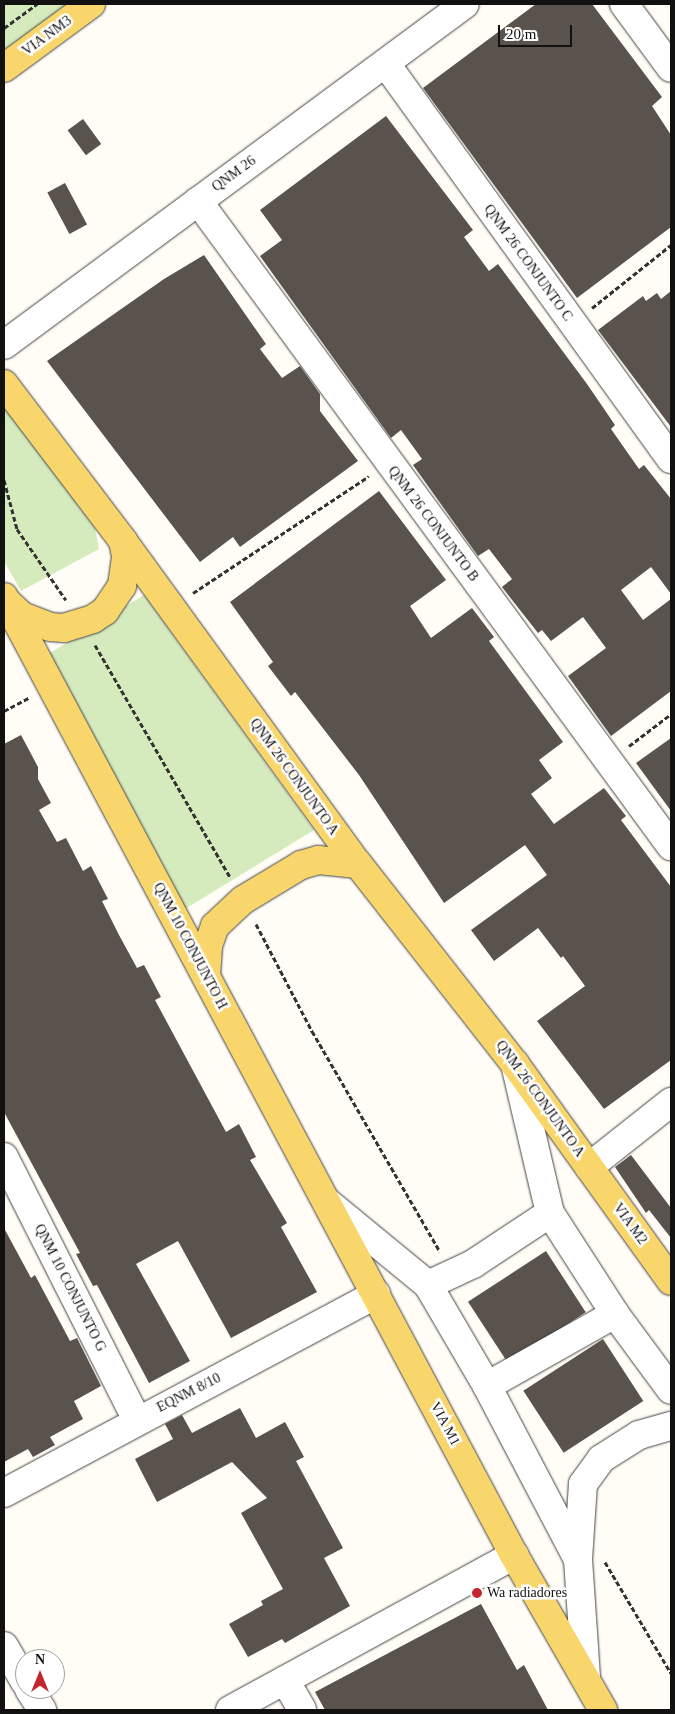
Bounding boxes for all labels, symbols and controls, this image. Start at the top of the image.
street label: VIA NM3 [19,12,75,60]
scale bar [500,15,574,47]
text: 20 m [506,26,536,42]
street label: QNM 26 [209,152,259,196]
street label: QNM 26 CONJUNTO C [480,201,576,325]
street label: QNM 26 CONJUNTO B [384,463,482,585]
street label: QNM 26 CONJUNTO A [246,715,342,839]
street label: QNM 10 CONJUNTO H [150,880,230,1012]
street label: QNM 26 CONJUNTO A [492,1037,588,1161]
street label: VIA M2 [609,1200,651,1248]
street label: QNM 10 CONJUNTO G [31,1221,109,1355]
street label: EQNM 8/10 [154,1370,224,1416]
street label: VIA M1 [426,1399,464,1449]
place label: Wa radiadores [487,1585,567,1601]
marker: Wa radiadores [471,1587,483,1599]
north arrow [15,1649,65,1699]
text: N [35,1652,45,1667]

